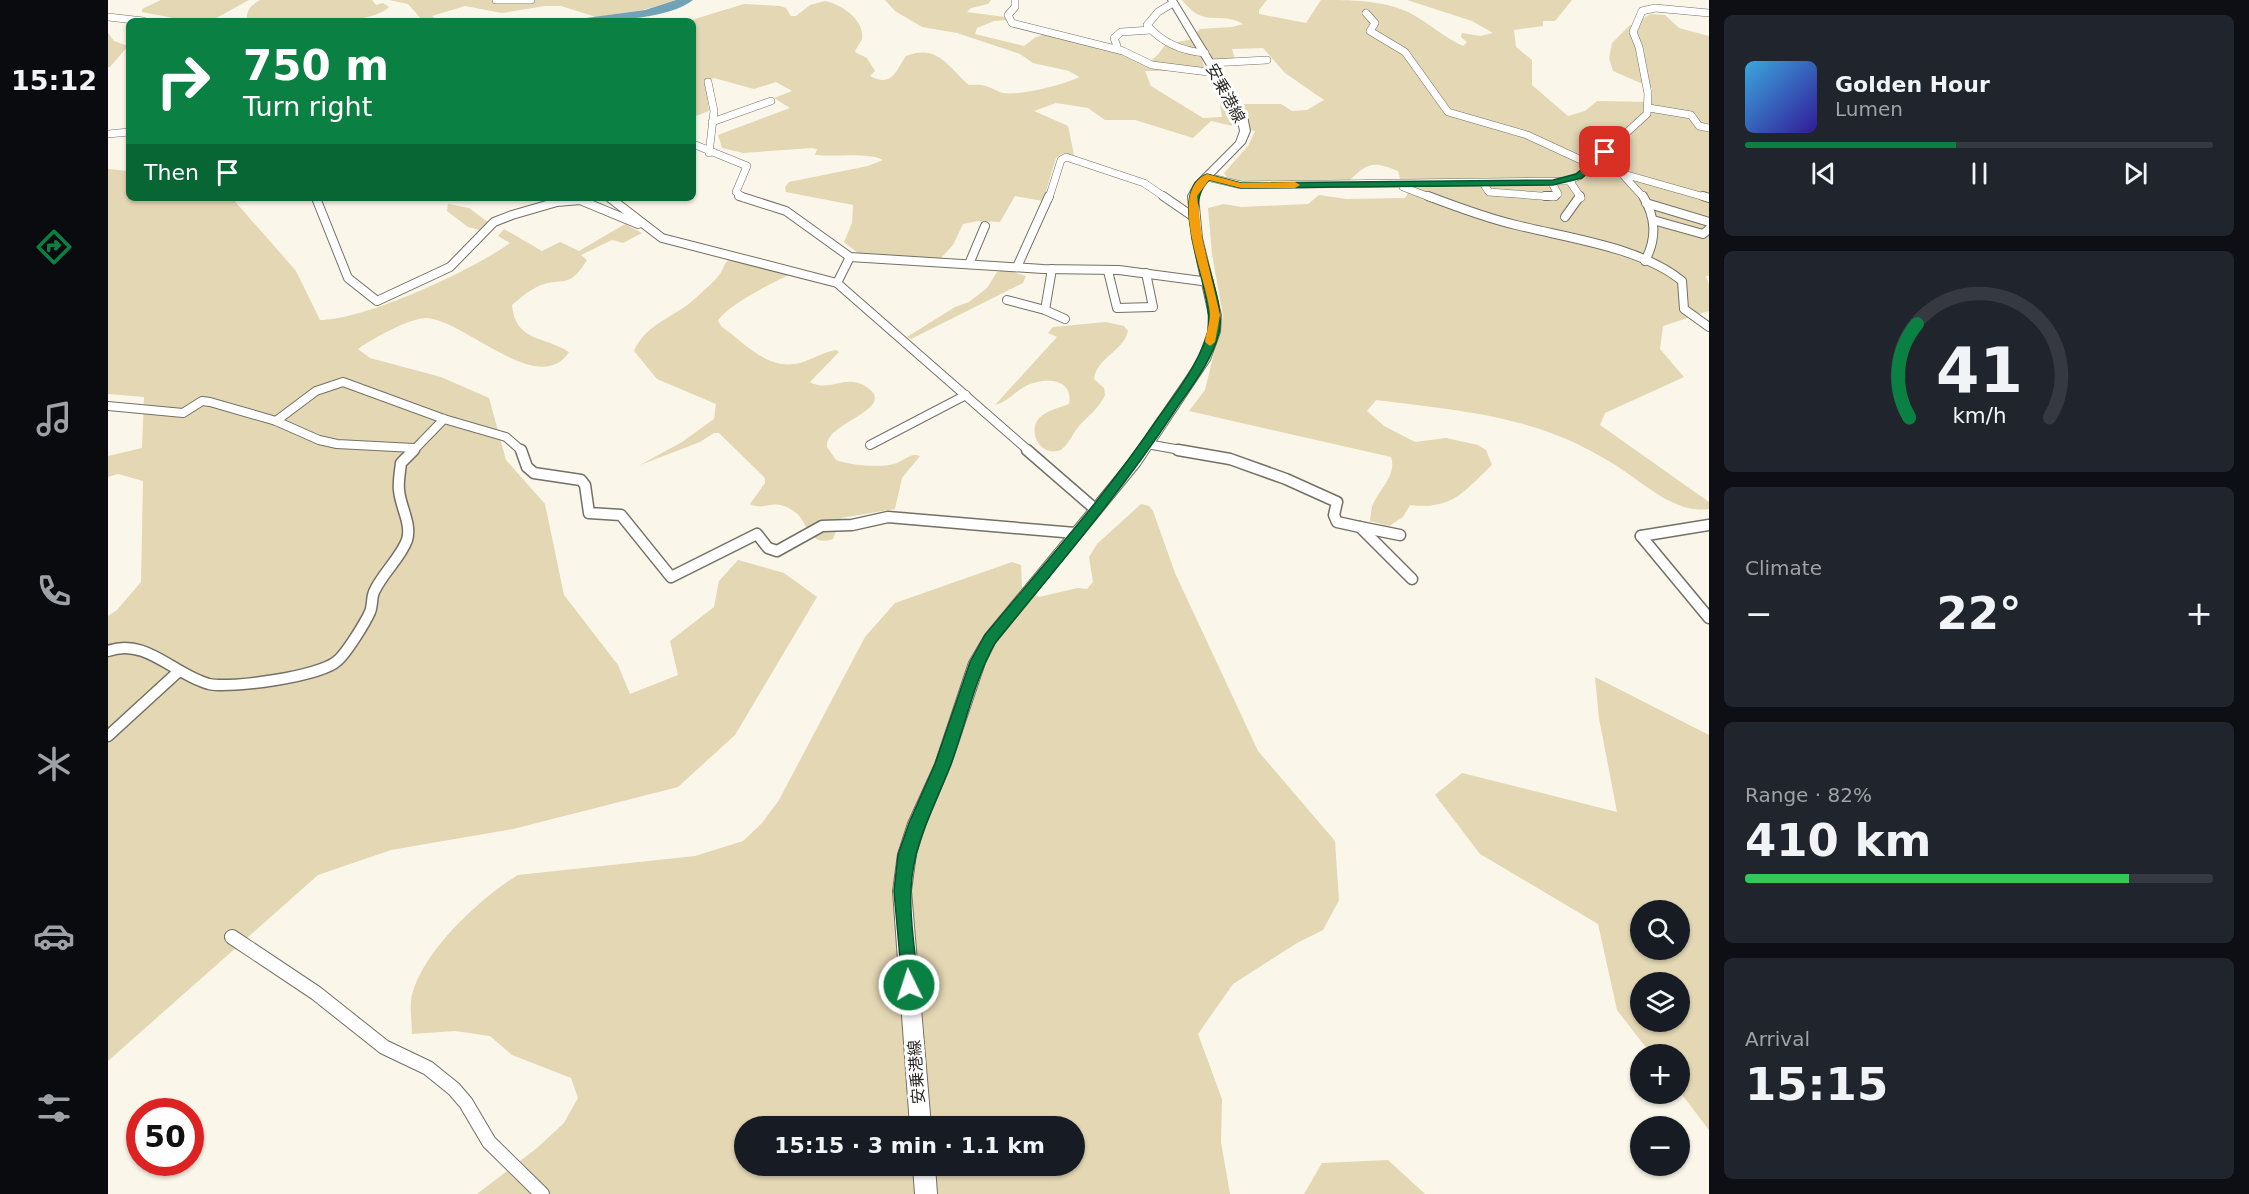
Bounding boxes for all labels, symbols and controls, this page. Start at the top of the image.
text: 750 m [243,41,389,90]
icon: right [144,42,222,120]
street label: 安乗港線 [1202,61,1249,126]
text: 15:12 [11,65,97,96]
text: Golden Hour [1835,72,1990,97]
text: Turn right [243,91,372,122]
text: Lumen [1835,97,1903,121]
pin [1579,126,1630,177]
icon: arrive [1588,135,1621,168]
icon: arrive [211,156,244,189]
icon: previous [1807,157,1840,190]
icon: pause [1963,157,1996,190]
icon: next [2119,157,2152,190]
text: Then [144,160,199,185]
icon: directions [33,226,75,268]
text: 41 [1936,334,2022,407]
icon: music [33,398,75,440]
text: km/h [1952,404,2006,429]
text: Climate [1745,556,1822,580]
icon: phone [33,570,75,612]
text: 22° [1936,587,2022,640]
text: − [1745,594,1773,633]
text: + [2185,594,2213,633]
icon: climate [33,743,75,785]
text: Range · 82% [1745,783,1872,807]
text: 410 km [1745,814,1931,867]
map controls [1630,900,1690,1176]
button: search [1630,900,1690,960]
icon: car [33,915,75,957]
position arrow [877,953,941,1017]
button: layers [1630,972,1690,1032]
text: Arrival [1745,1027,1810,1051]
street label: 安乗港線 [905,1039,928,1105]
button: + [1630,1044,1690,1104]
text: 15:15 [1745,1058,1888,1111]
icon: filters [33,1087,75,1129]
speed limit sign: 50 [126,1098,204,1176]
button: − [1630,1116,1690,1176]
text: 15:15 · 3 min · 1.1 km [774,1133,1045,1158]

